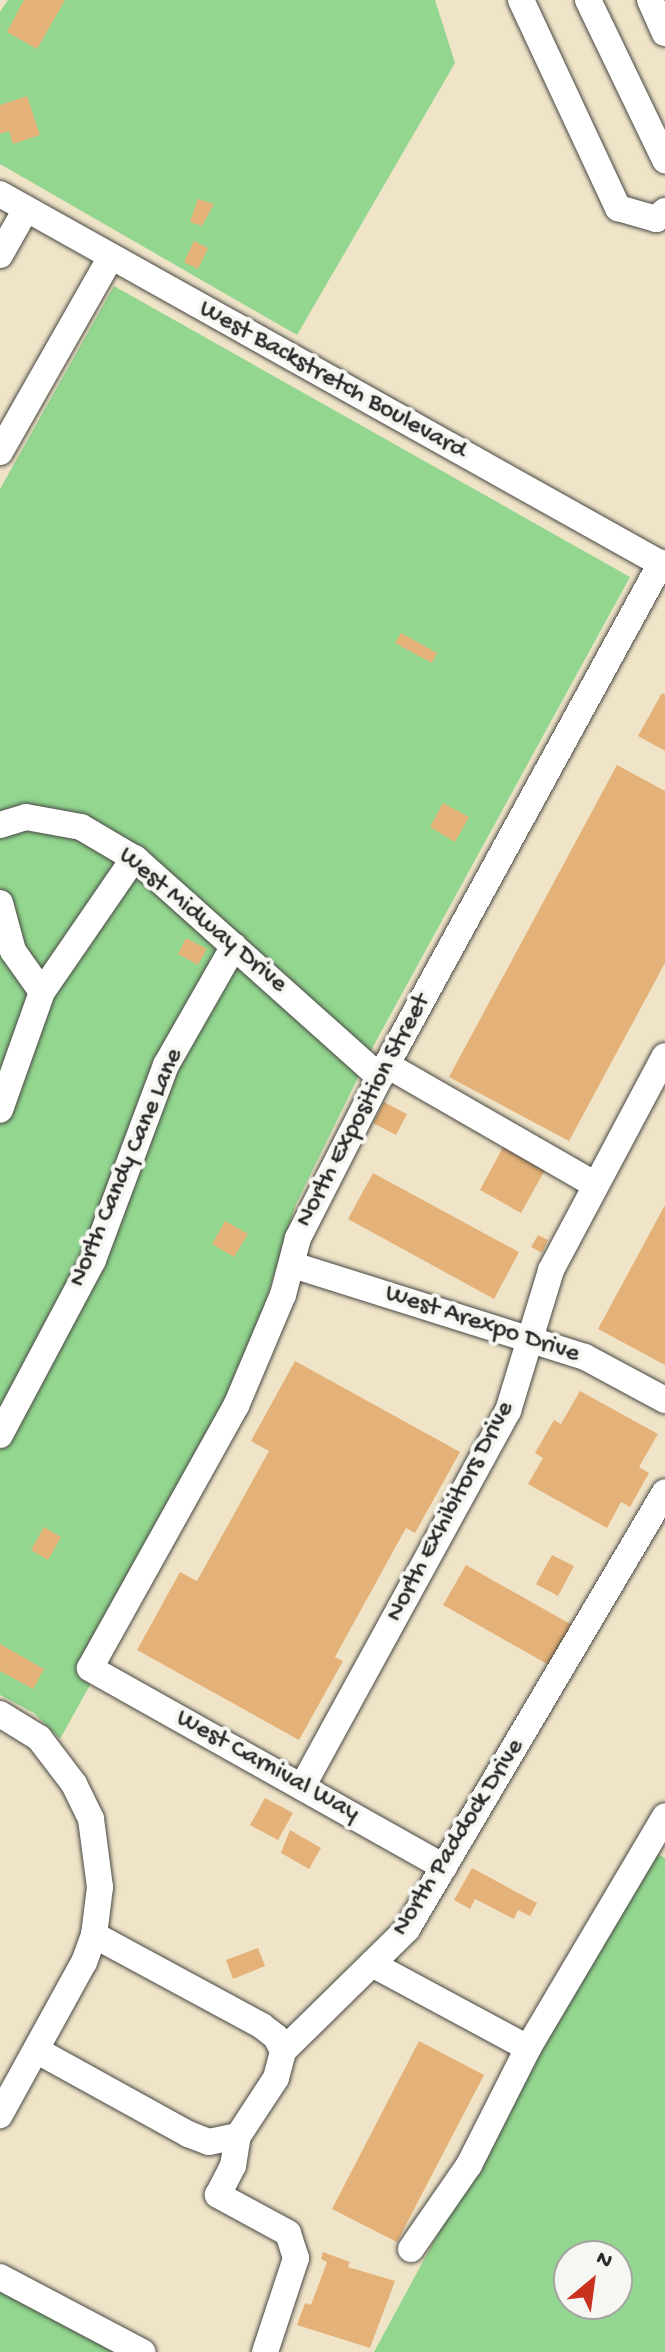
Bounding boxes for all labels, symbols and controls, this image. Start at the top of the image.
street label: West Backstretch Boulevard [193,294,471,468]
street label: West Midway Drive [111,841,293,1001]
street label: North Exposition Street [289,989,439,1233]
street label: North Candy Cane Lane [63,1044,191,1292]
street label: West Arexpo Drive [381,1279,583,1371]
street label: North Exhibitors Drive [380,1397,522,1627]
street label: West Carnival Way [170,1704,364,1830]
street label: North Paddock Drive [386,1734,532,1942]
north arrow [553,2240,633,2320]
text: N [591,2246,616,2276]

